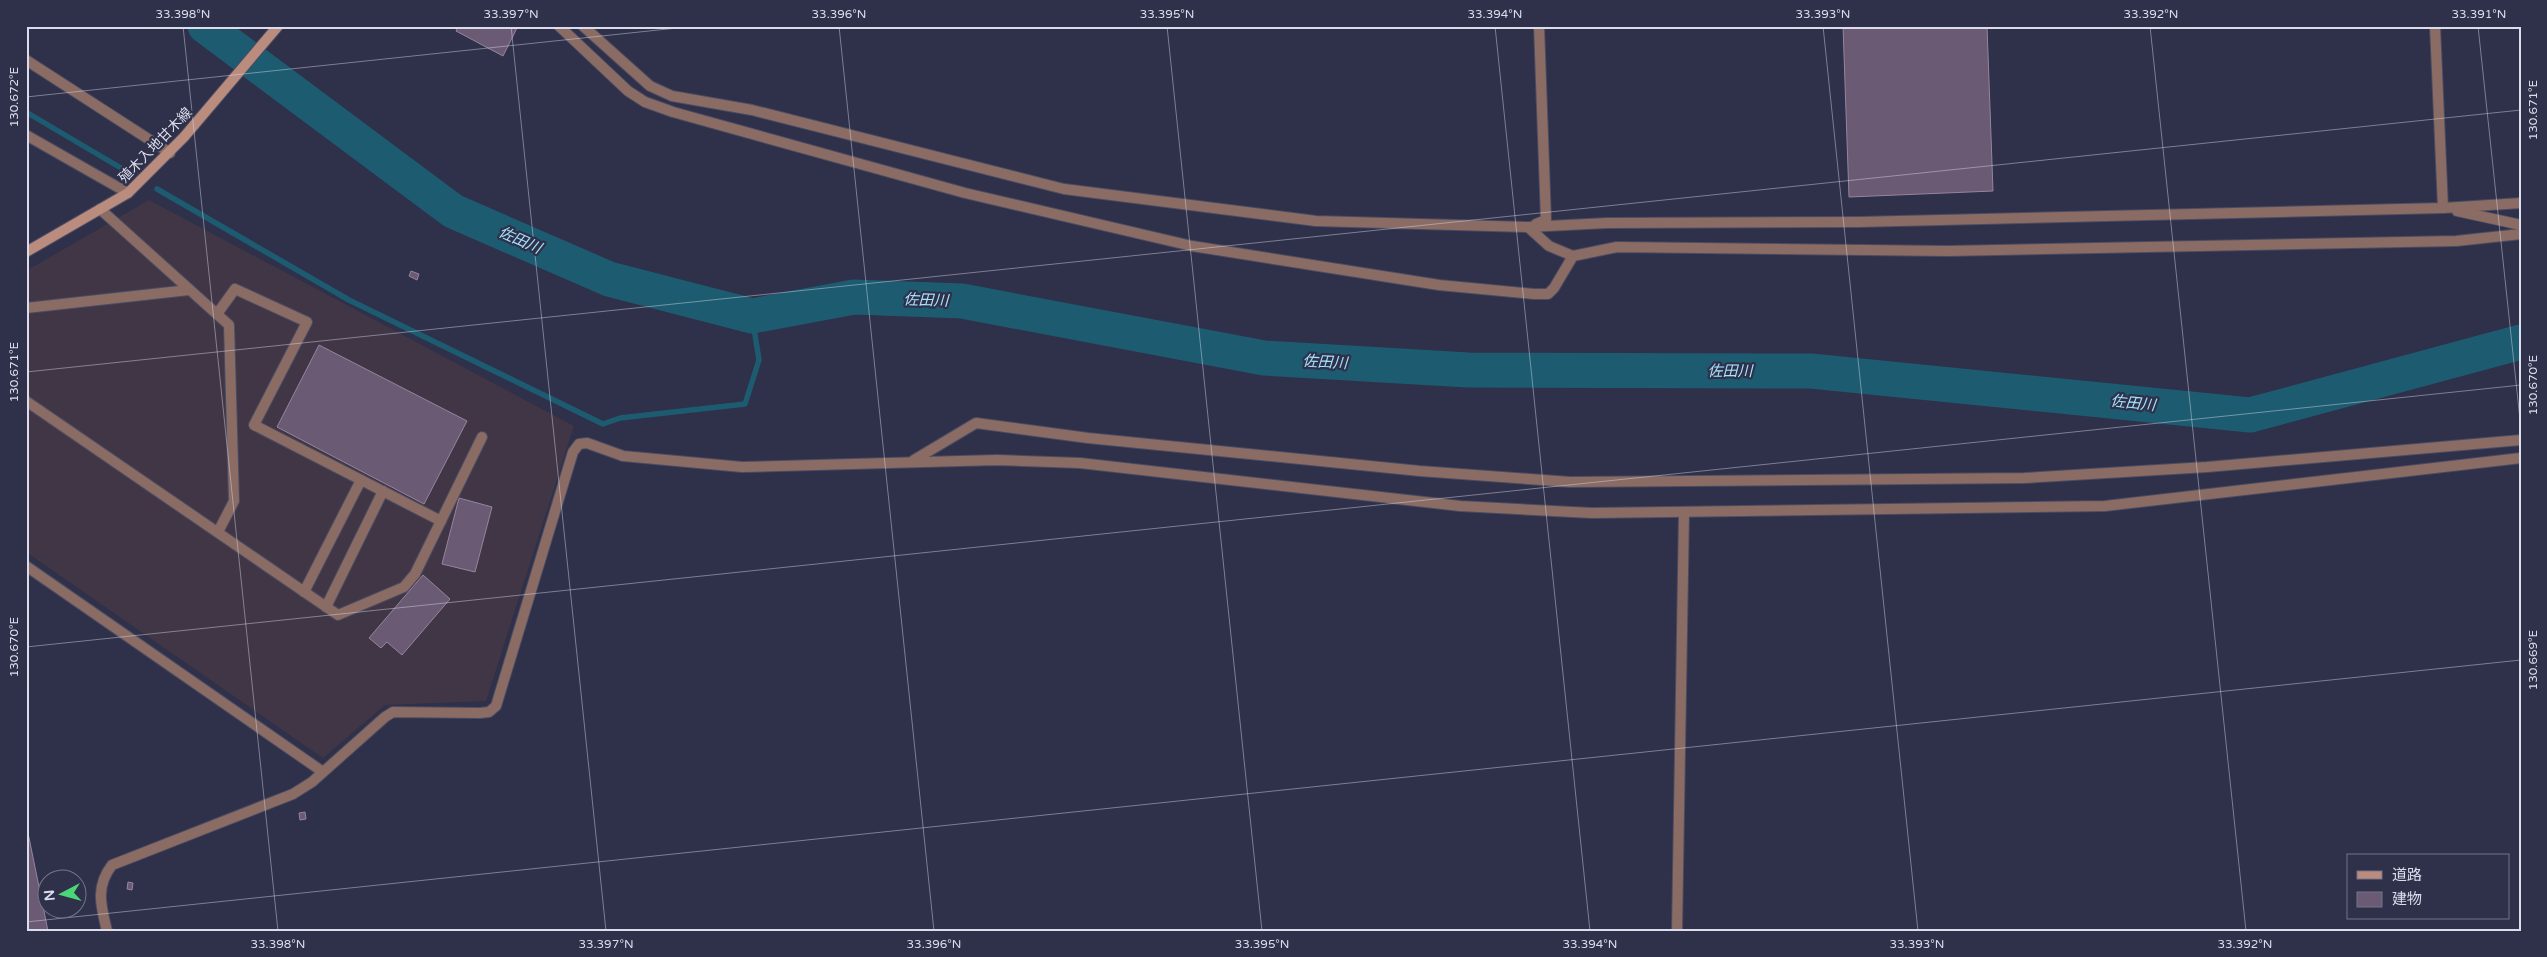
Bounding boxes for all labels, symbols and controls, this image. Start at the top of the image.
text: 33.398°N [156,7,210,21]
text: 33.397°N [483,7,539,21]
text: 33.396°N [812,7,866,21]
text: 33.395°N [1140,7,1194,21]
text: 33.394°N [1468,7,1522,21]
text: 33.393°N [1796,7,1850,21]
text: 33.392°N [2124,7,2178,21]
text: 33.391°N [2452,7,2506,21]
text: 130.672°E [7,66,21,127]
text: 130.671°E [2526,79,2540,140]
street label: 殖木入地甘木線 [115,104,196,186]
water label: 佐田川 [496,223,546,258]
water label: 佐田川 [903,290,951,310]
text: 130.671°E [7,341,21,402]
water label: 佐田川 [1302,352,1350,372]
text: 130.670°E [2526,354,2540,415]
water label: 佐田川 [1707,362,1754,380]
water label: 佐田川 [2110,392,2158,415]
text: 130.670°E [7,616,21,677]
text: 130.669°E [2526,629,2540,690]
legend [2347,854,2510,920]
text: 道路 [2392,866,2422,884]
north arrow [38,870,88,920]
text: N [41,889,59,902]
text: 建物 [2392,890,2422,908]
text: 33.398°N [251,937,305,951]
text: 33.397°N [578,937,634,951]
text: 33.396°N [907,937,961,951]
text: 33.395°N [1235,937,1289,951]
text: 33.394°N [1563,937,1617,951]
text: 33.393°N [1890,937,1944,951]
text: 33.392°N [2218,937,2272,951]

